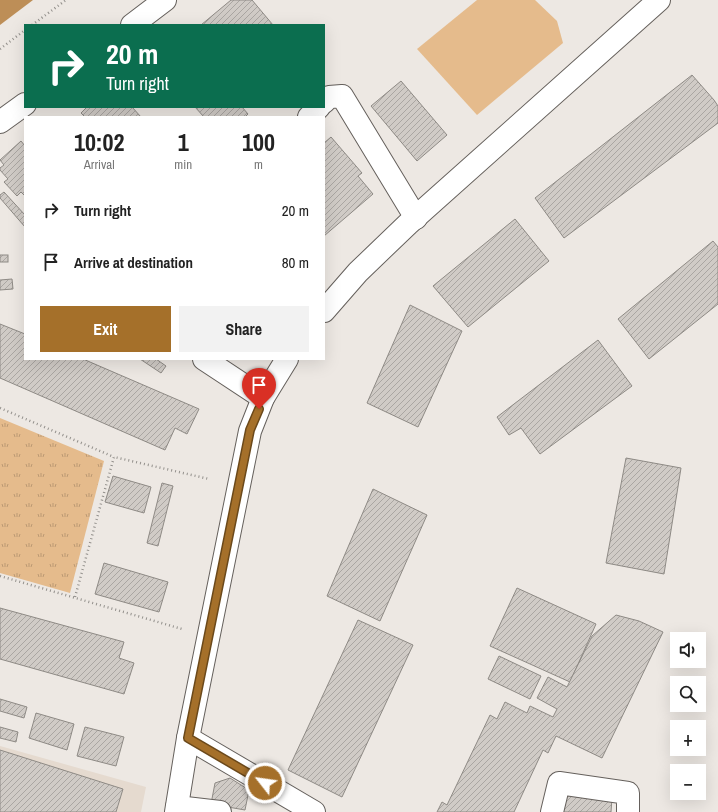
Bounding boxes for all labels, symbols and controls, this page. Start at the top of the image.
text: 20 m [106,35,158,73]
icon: right [40,40,92,92]
text: Turn right [106,71,169,96]
text: 10:02 [74,126,124,158]
text: 1 [178,126,189,158]
text: 100 [242,126,275,158]
text: Arrival [84,156,115,173]
text: min [174,156,192,173]
text: m [254,156,263,173]
icon: right [40,199,62,221]
text: Turn right [74,200,131,221]
text: 20 m [282,200,309,221]
icon: arrive [40,251,62,273]
text: Arrive at destination [74,252,193,273]
text: 80 m [282,252,309,273]
button: Exit [40,306,171,352]
button: Share [179,306,309,352]
pin [242,368,276,409]
icon: arrive [248,374,270,396]
map controls [670,632,706,800]
button: sound [670,632,706,668]
button: search [670,676,706,712]
button: + [670,720,706,756]
position arrow [244,762,286,804]
button: − [670,764,706,800]

